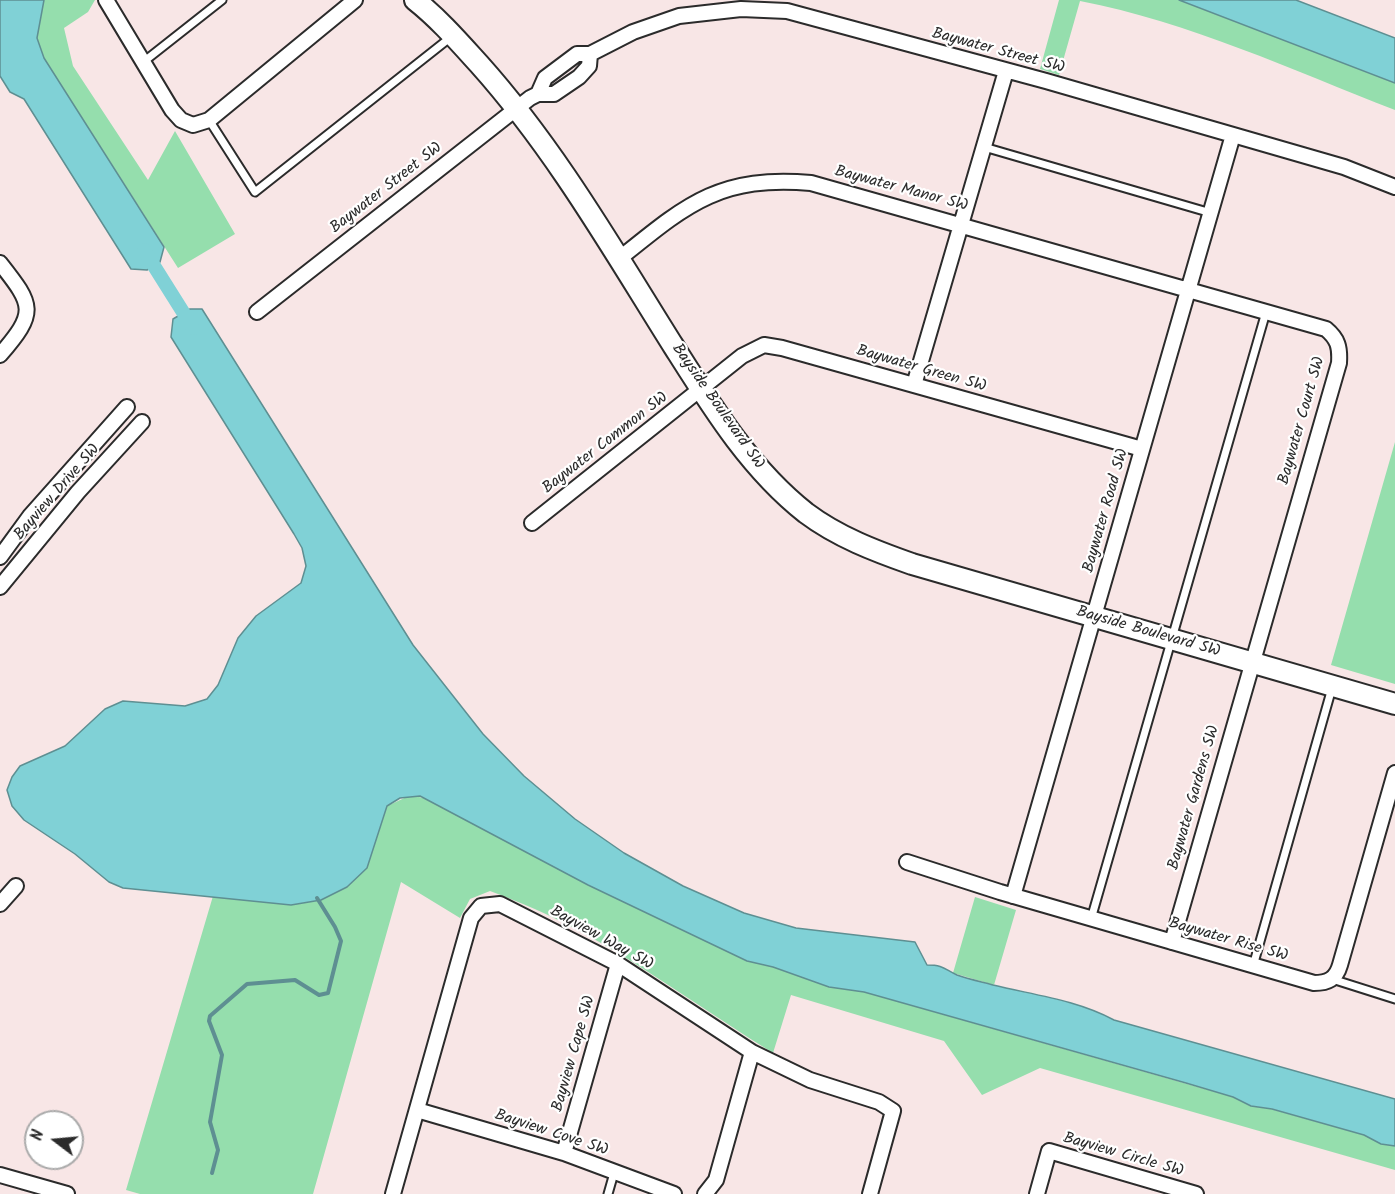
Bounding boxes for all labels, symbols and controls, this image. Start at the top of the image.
street label: Baywater Street SW [930,25,1066,79]
street label: Baywater Street SW [327,139,447,239]
street label: Baywater Manor SW [832,163,970,217]
street label: Bayside Boulevard SW [667,341,767,473]
street label: Baywater Green SW [854,342,988,398]
street label: Baywater Court SW [1276,355,1330,487]
street label: Baywater Common SW [539,389,673,499]
street label: Bayview Drive SW [11,441,105,545]
street label: Baywater Road SW [1080,447,1134,575]
street label: Bayside Boulevard SW [1074,603,1222,663]
street label: Baywater Gardens SW [1165,724,1225,872]
street label: Bayview Way SW [546,903,656,975]
street label: Baywater Rise SW [1166,915,1290,967]
street label: Bayview Cape SW [549,994,601,1114]
street label: Bayview Cove SW [492,1107,610,1161]
north arrow [24,1110,84,1170]
text: N [25,1127,52,1144]
street label: Bayview Circle SW [1061,1130,1185,1182]

